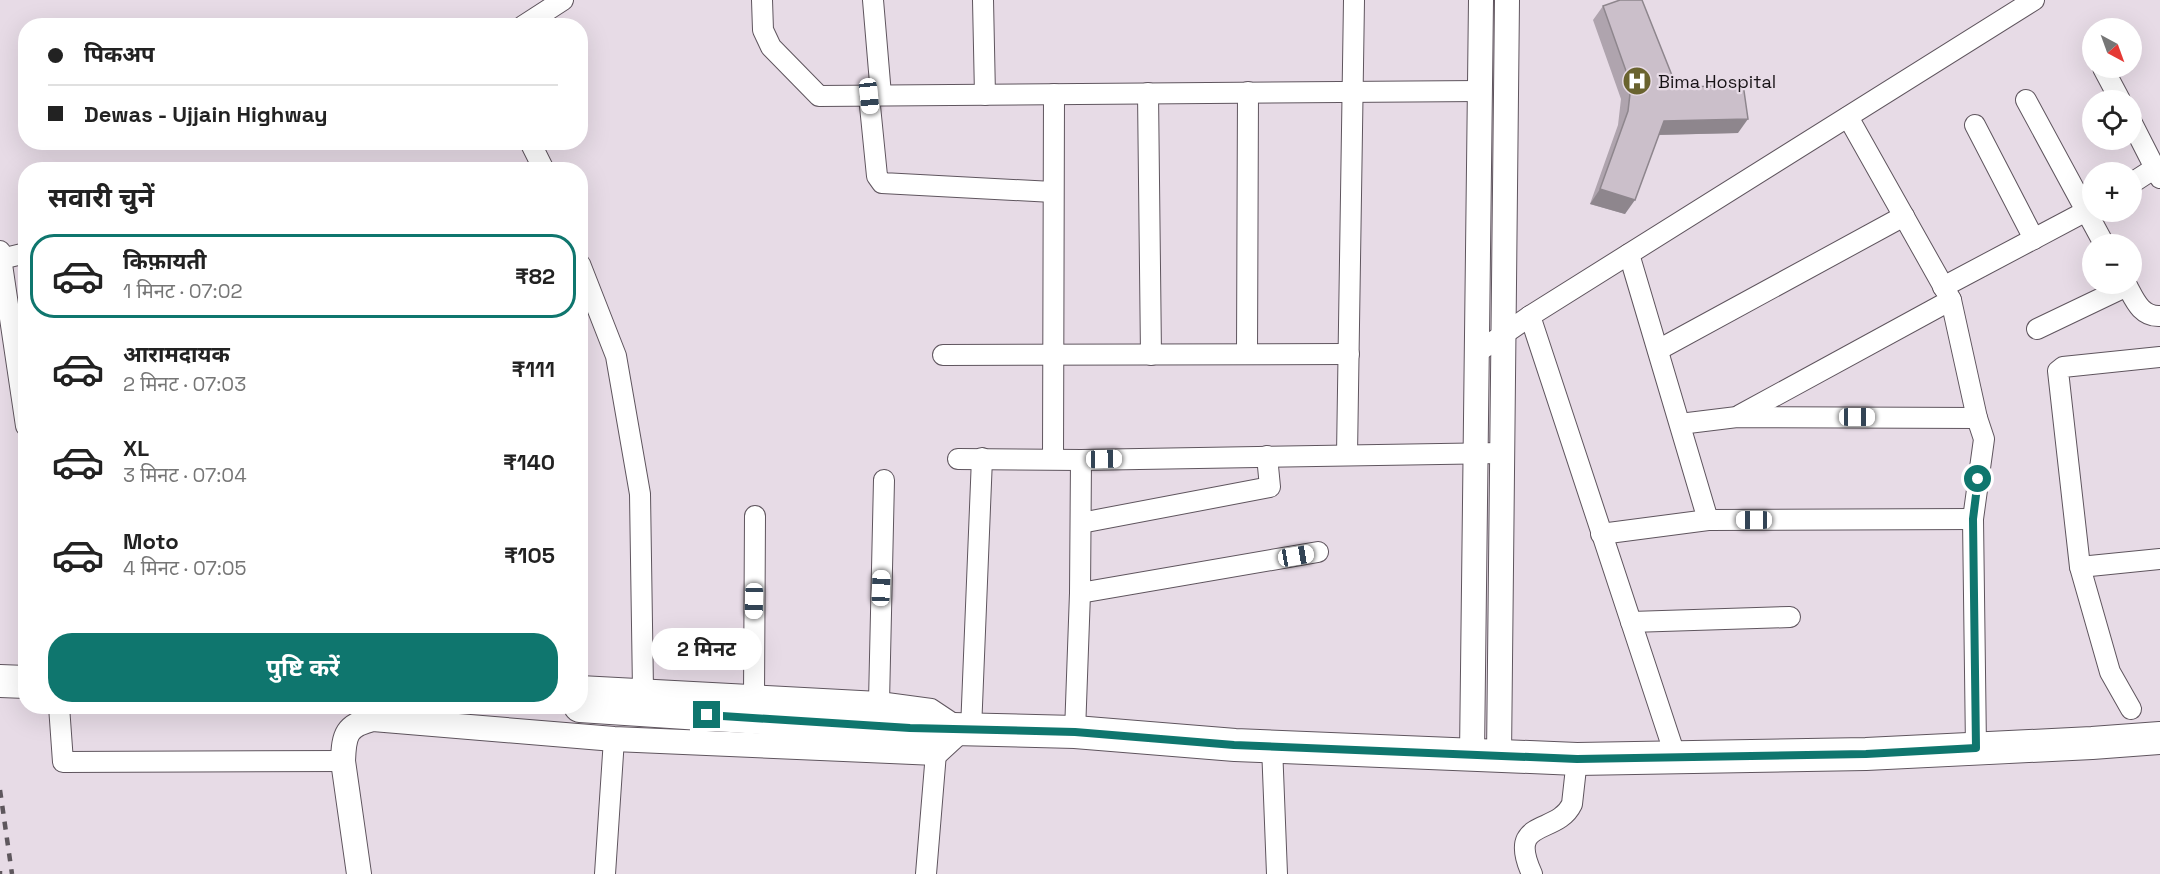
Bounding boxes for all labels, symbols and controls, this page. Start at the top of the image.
north arrow [2082,18,2142,78]
map controls [2082,18,2142,294]
text: पिकअप [84,40,155,68]
hospital icon: Bima Hospital [1621,65,1653,97]
place label: Bima Hospital [1658,70,1776,93]
car [858,77,880,115]
button: locate [2082,90,2142,150]
text: Dewas - Ujjain Highway [84,100,328,128]
button: + [2082,162,2142,222]
text: सवारी चुनें [48,180,154,215]
button: − [2082,234,2142,294]
text: किफ़ायती [123,247,207,275]
icon: car [51,249,105,303]
text: ₹82 [515,262,555,290]
text: 1 मिनट · 07:02 [123,278,243,304]
text: आरामदायक [123,340,230,368]
icon: car [51,342,105,396]
text: ₹111 [511,355,555,383]
text: 2 मिनट · 07:03 [123,371,246,397]
car [1839,408,1875,426]
text: XL [123,434,149,462]
icon: car [51,435,105,489]
text: ₹140 [503,448,555,476]
car [1086,450,1122,468]
text: 3 मिनट · 07:04 [123,462,247,488]
route start [1964,465,1991,492]
car [1736,511,1772,529]
text: Moto [123,527,179,555]
icon: car [51,528,105,582]
text: ₹105 [504,541,555,569]
car [1277,544,1315,568]
text: 4 मिनट · 07:05 [123,555,247,581]
car [871,570,891,606]
car [745,583,763,619]
callout: 2 मिनट [652,628,762,670]
button: पुष्टि करें [48,633,558,702]
text: 2 मिनट [677,636,736,662]
route end [693,701,720,728]

